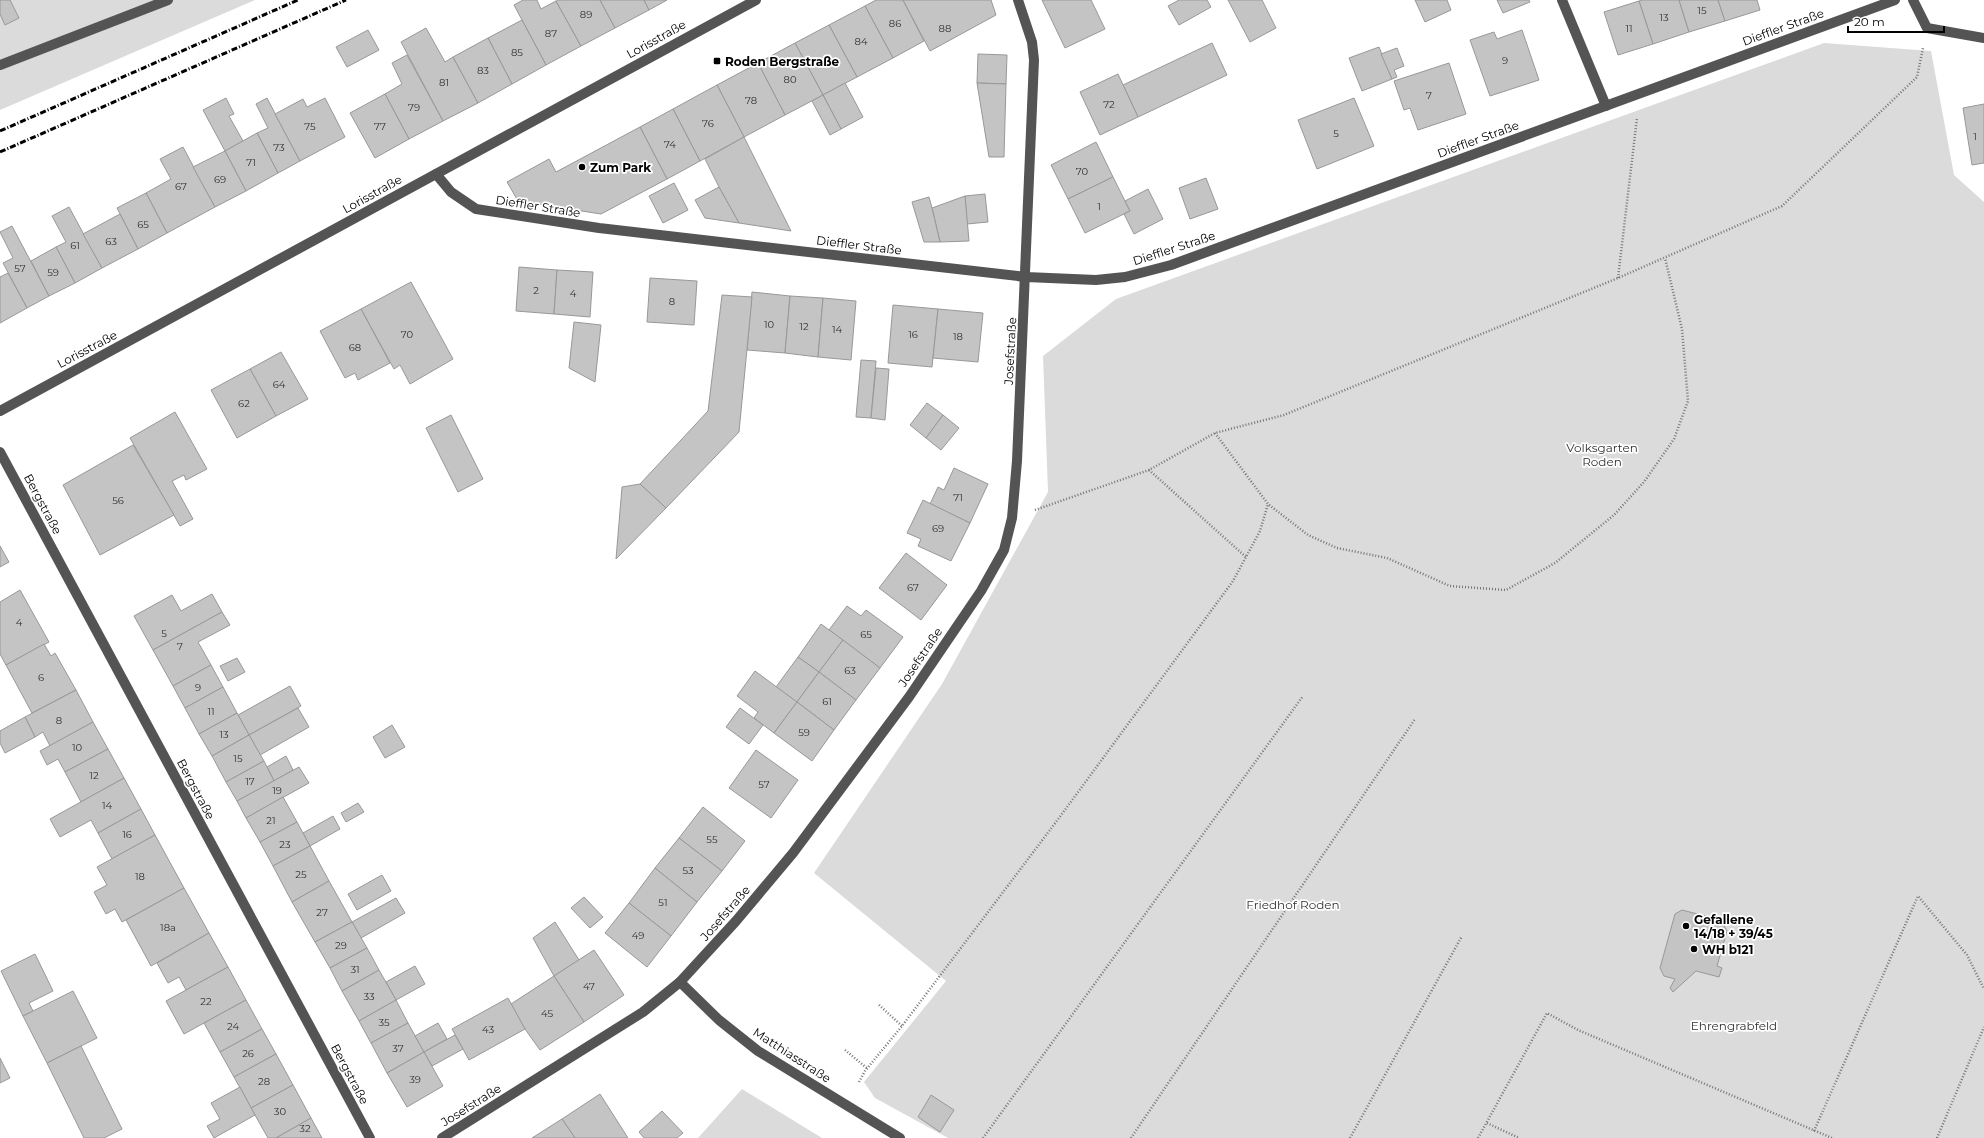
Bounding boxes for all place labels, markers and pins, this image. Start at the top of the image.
place label: Roden Bergstraße [725,54,839,69]
marker: Roden Bergstraße [712,56,722,66]
place label: Zum Park [590,160,651,175]
marker: Zum Park [577,162,587,172]
place label: Gefallene 14/18 + 39/45 [1694,912,1773,941]
marker: Gefallene 14/18 + 39/45 [1681,921,1691,931]
place label: WH b121 [1702,942,1753,957]
marker: WH b121 [1689,944,1699,954]

